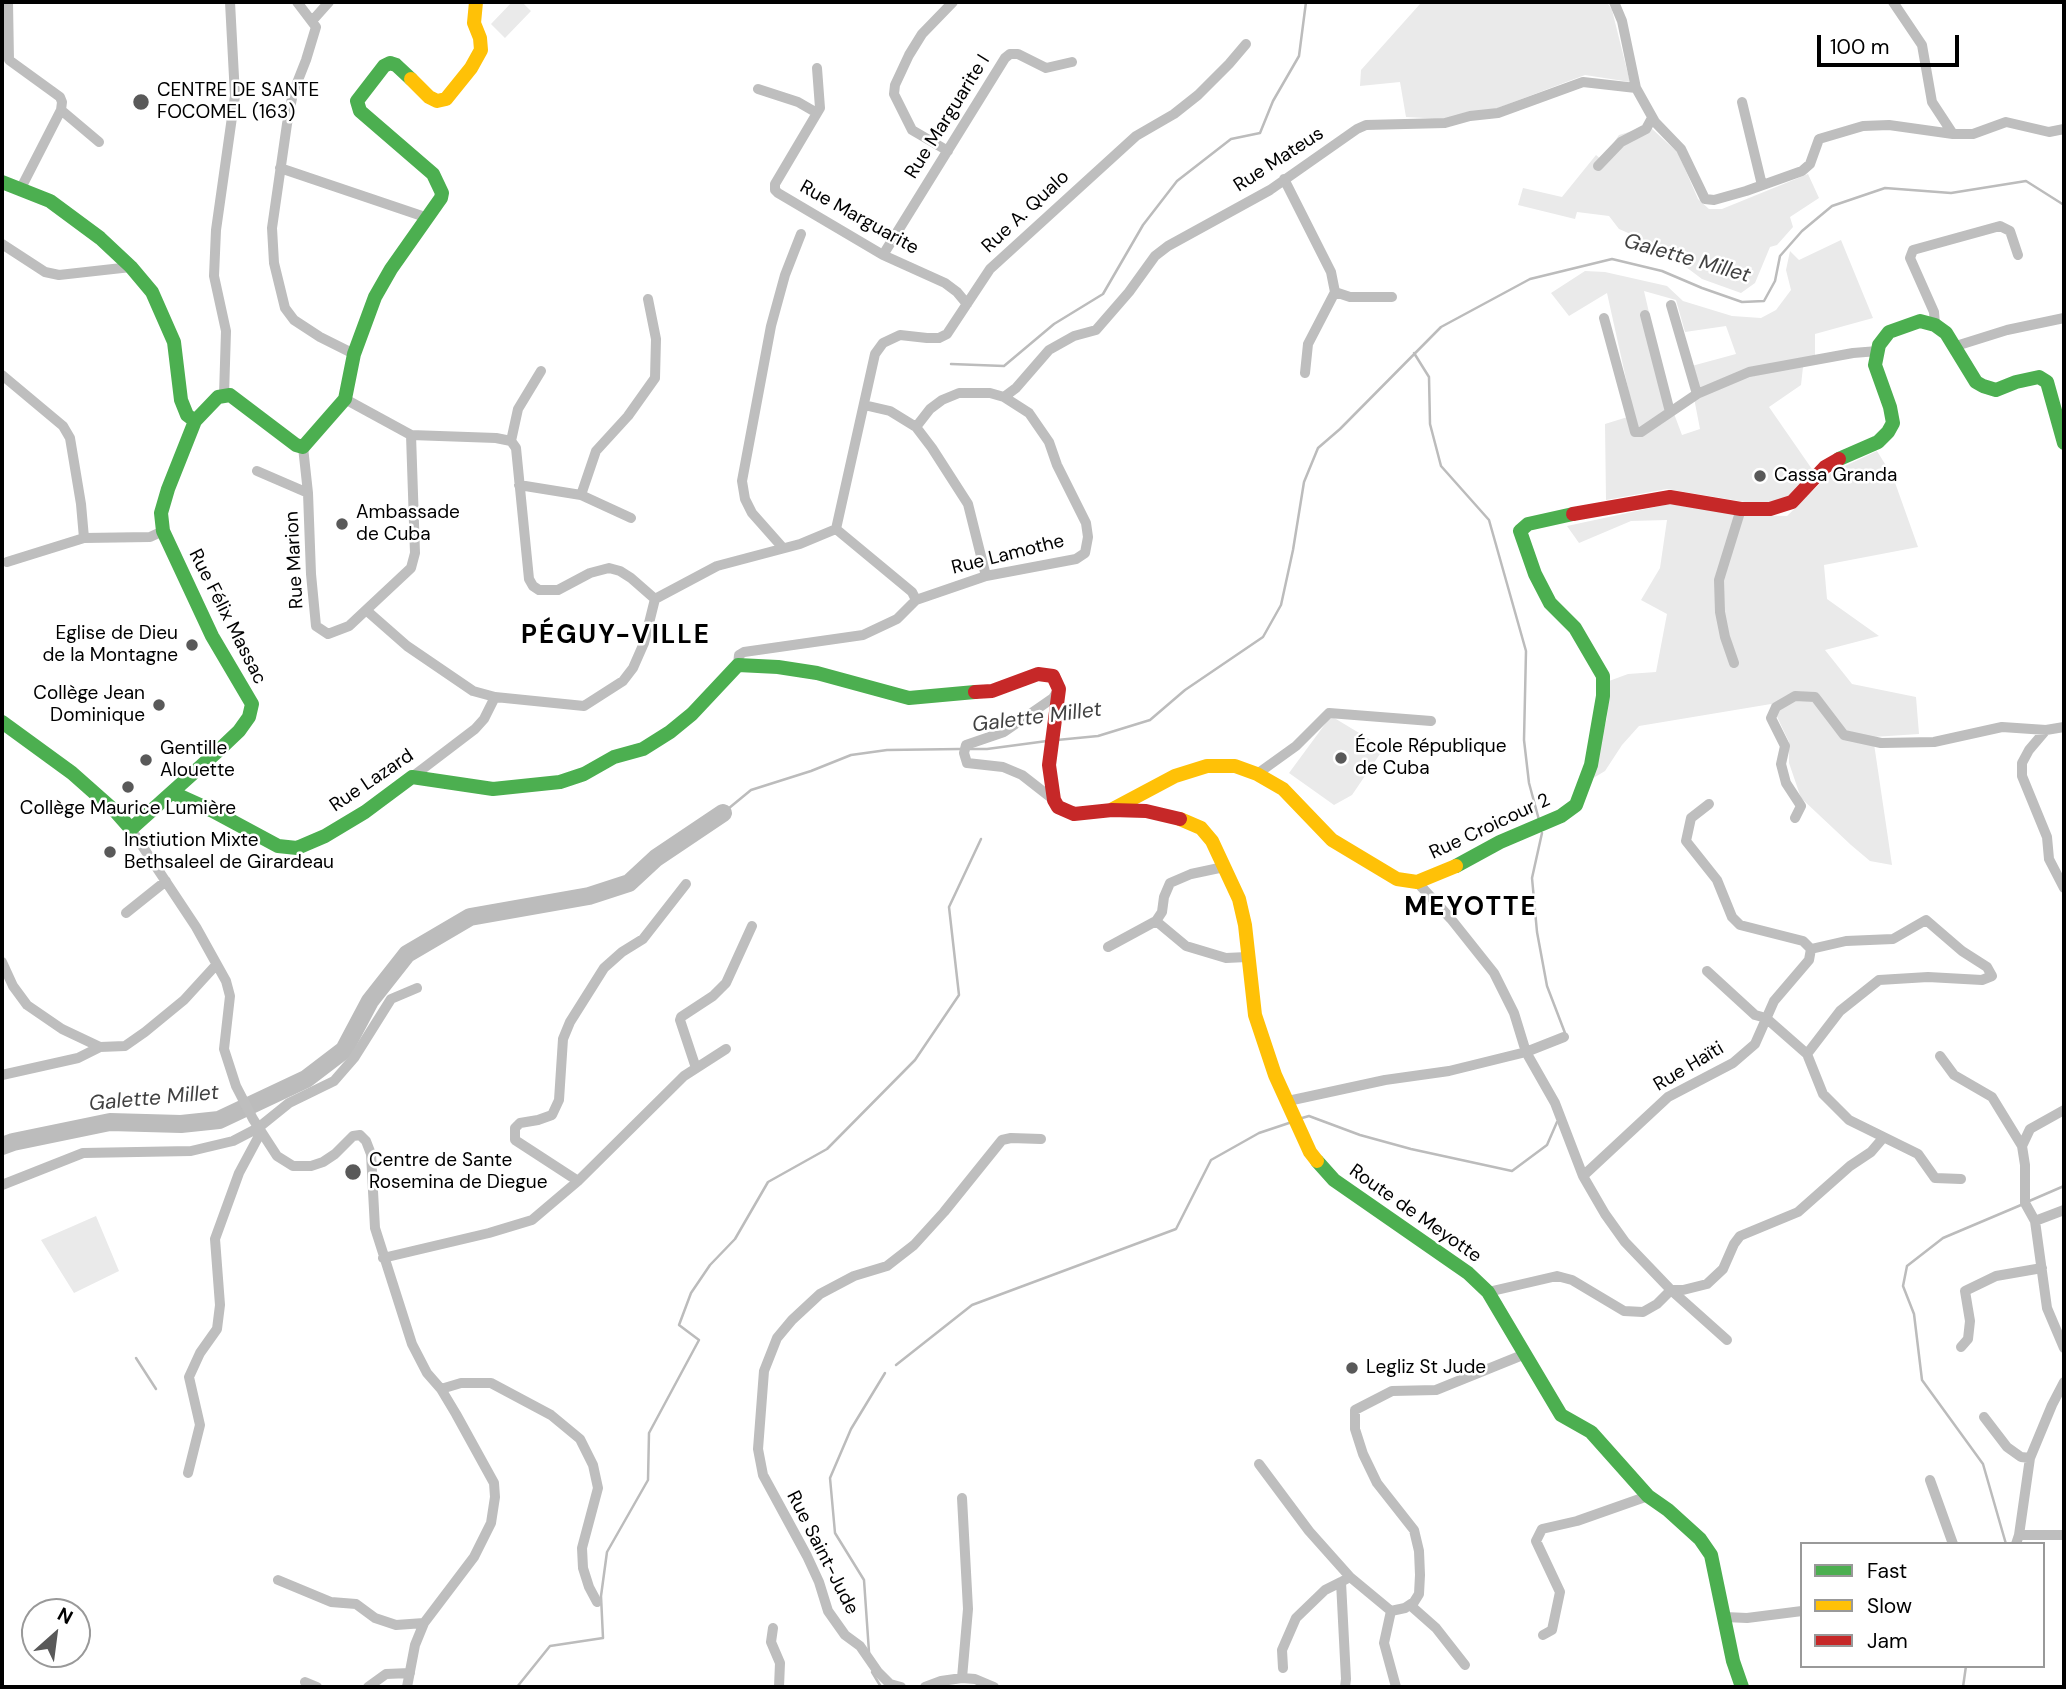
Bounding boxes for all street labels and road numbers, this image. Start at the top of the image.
street label: Rue Marguarite I [901,51,995,183]
street label: Rue Mateus [1230,123,1328,197]
street label: Rue A. Qualo [978,166,1074,258]
street label: Rue Marguarite [796,176,922,260]
street label: Rue Marion [281,510,309,610]
street label: Rue Lamothe [949,530,1067,580]
street label: Rue Félix Massac [183,546,271,688]
street label: Rue Lazard [326,745,418,817]
street label: Rue Croicour 2 [1426,789,1554,865]
street label: Rue Haïti [1650,1037,1728,1097]
street label: Route de Meyotte [1345,1160,1485,1268]
street label: Rue Saint-Jude [781,1487,863,1619]

